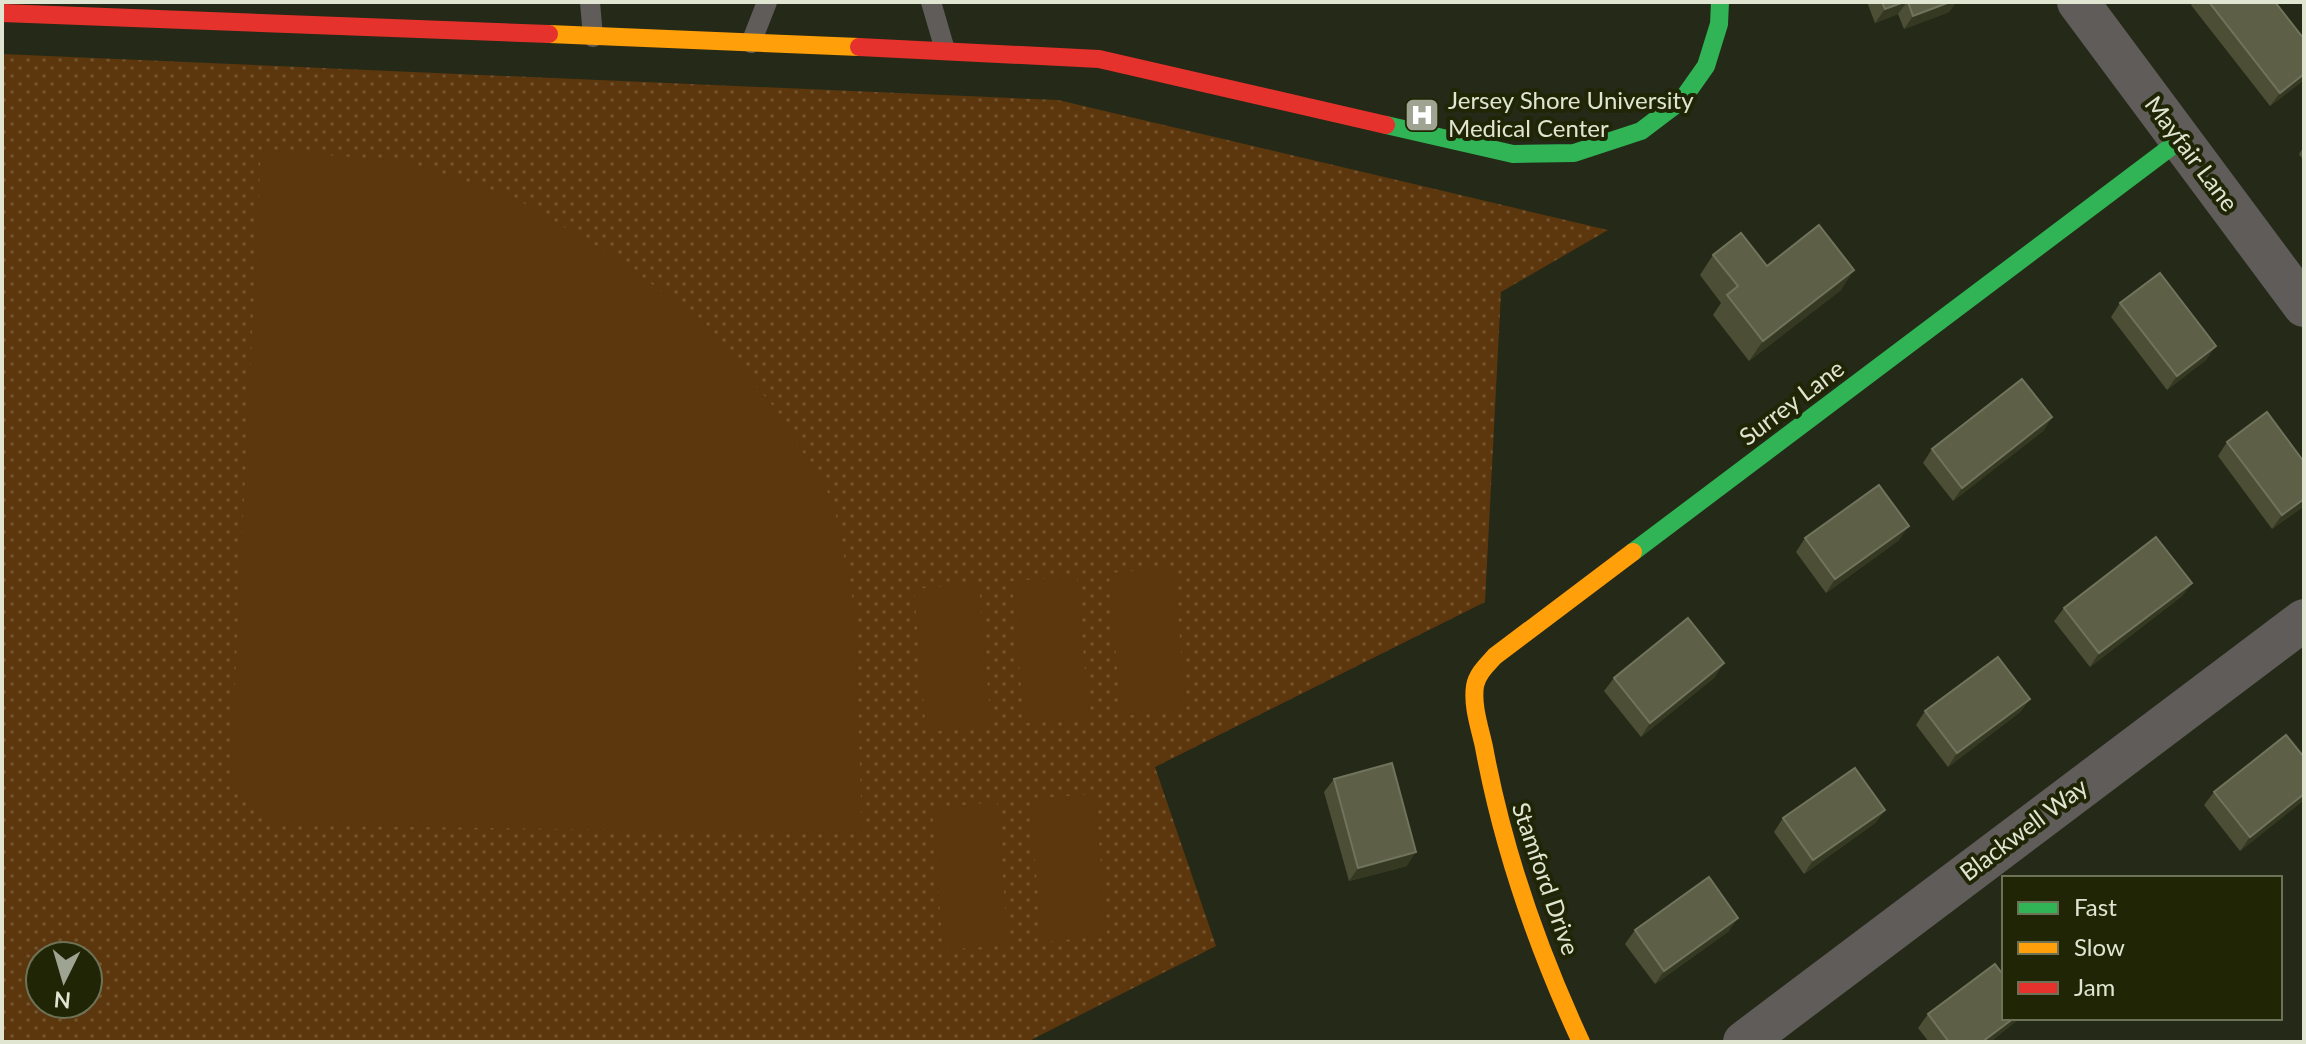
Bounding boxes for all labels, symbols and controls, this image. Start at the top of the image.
place label: Jersey Shore University Medical Center [1448,85,1694,142]
street label: Mayfair Lane [2139,90,2245,216]
hospital icon: Jersey Shore University Medical Center [1403,96,1441,134]
street label: Surrey Lane [1733,353,1849,451]
street label: Blackwell Way [1953,771,2093,886]
street label: Stamford Drive [1507,798,1586,959]
legend [2002,876,2282,1020]
text: Fast [2074,892,2117,921]
text: Slow [2074,932,2125,961]
north arrow [24,940,104,1020]
text: Jam [2074,972,2115,1001]
text: N [53,986,72,1015]

